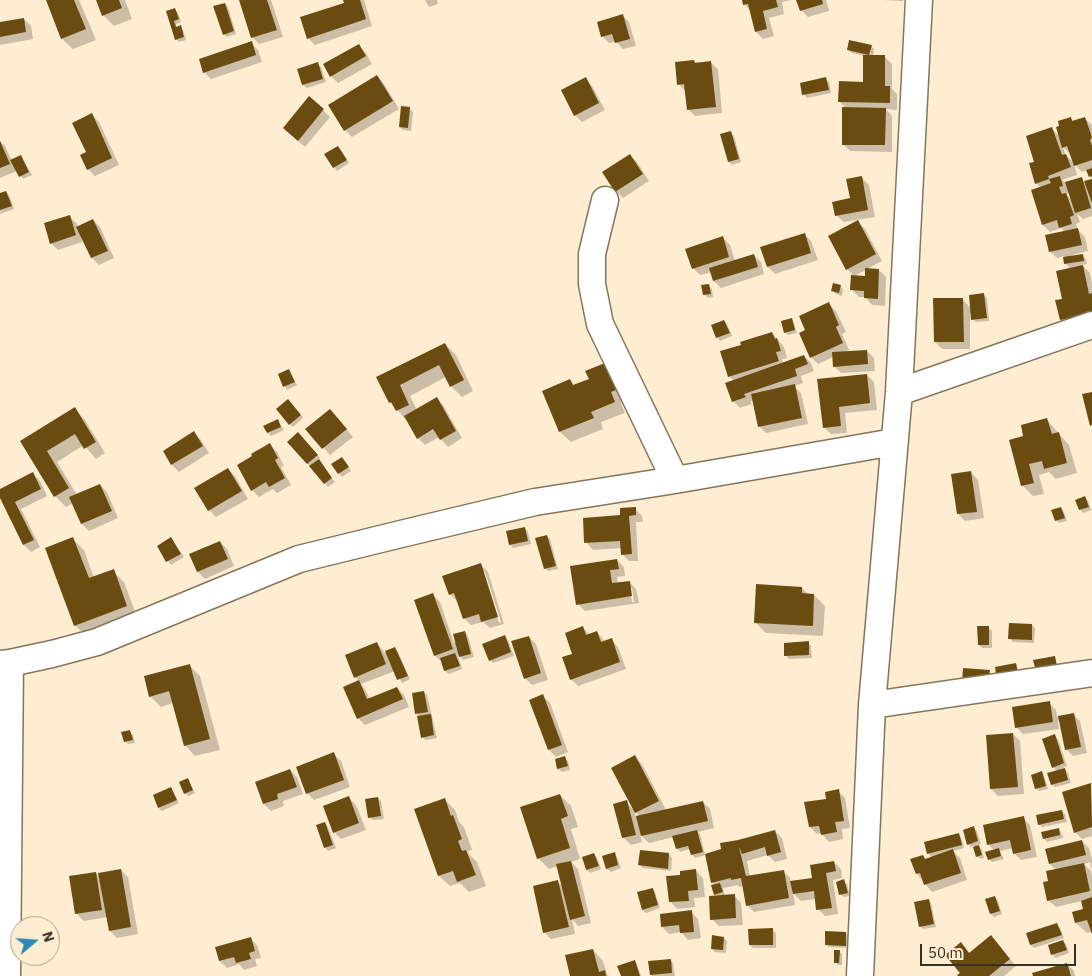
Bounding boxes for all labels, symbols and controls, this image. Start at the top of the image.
north arrow [10,916,60,966]
text: N [38,929,58,944]
scale bar [922,934,1078,966]
text: 50 m [928,943,963,962]

